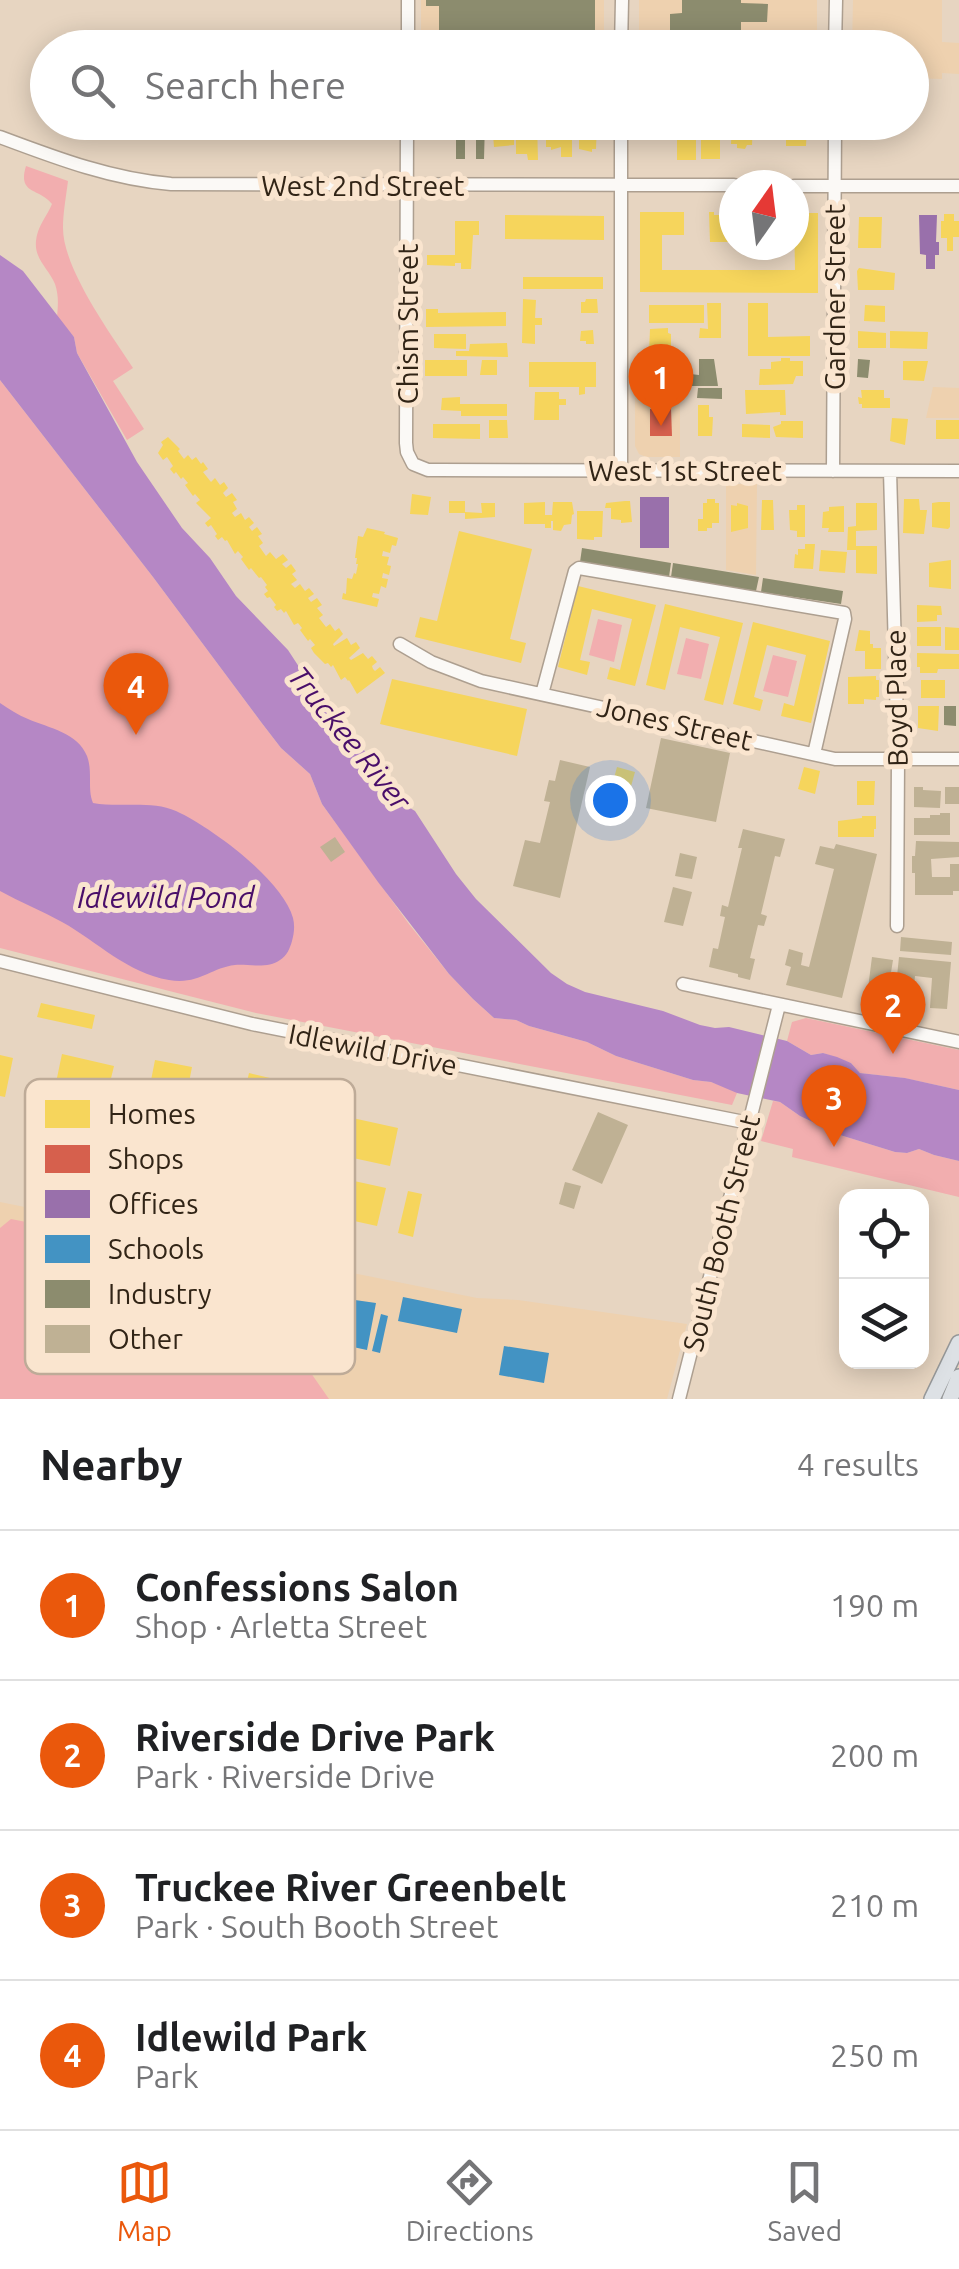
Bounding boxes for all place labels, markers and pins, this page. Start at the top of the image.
pin: 1 [628,344,694,426]
pin: 4 [104,652,168,735]
pin: 2 [860,972,926,1054]
pin: 3 [802,1064,866,1147]

